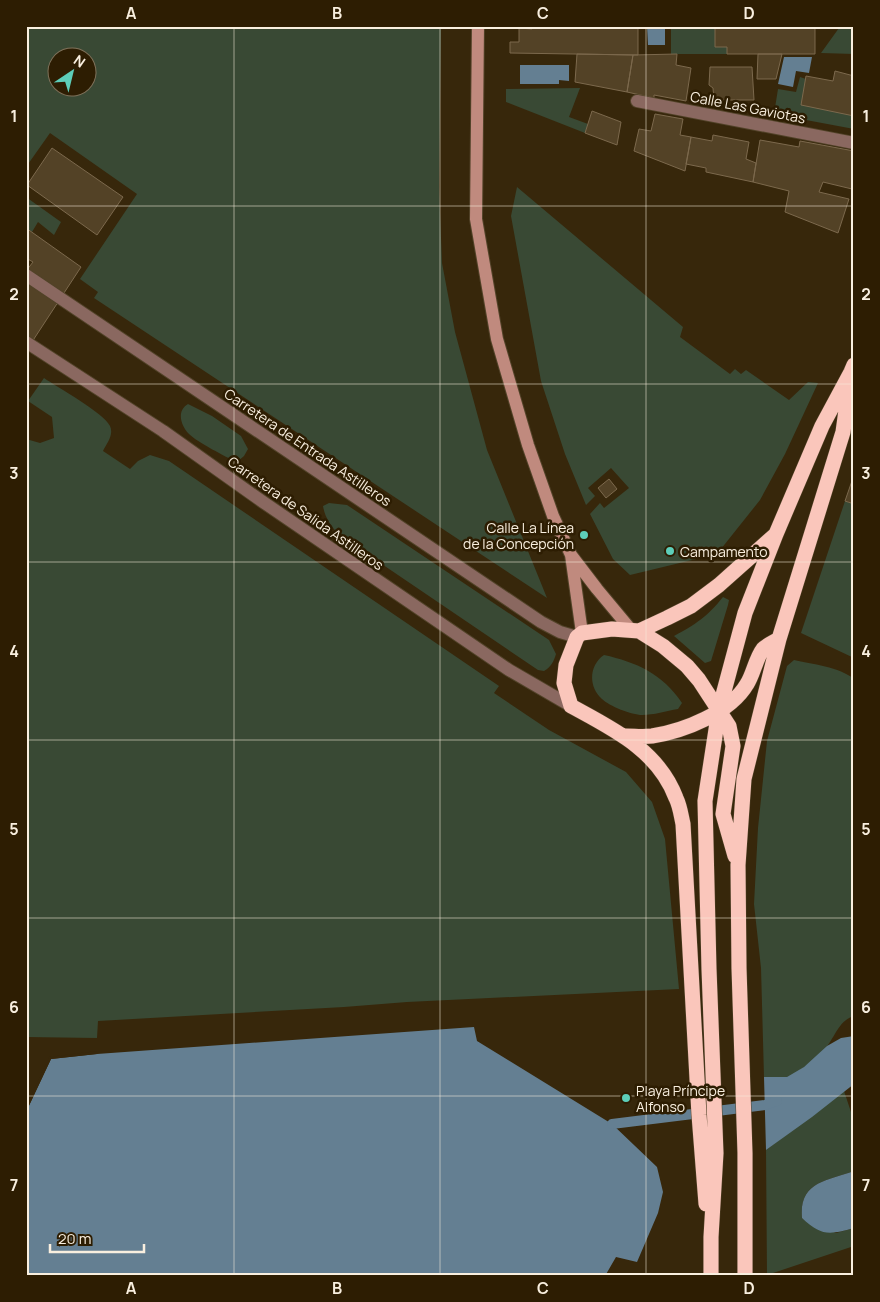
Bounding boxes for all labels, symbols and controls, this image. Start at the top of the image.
text: A [126,2,137,24]
text: B [332,2,342,24]
text: C [537,2,549,24]
text: D [743,2,755,24]
north arrow [48,48,98,98]
text: N [70,50,89,72]
street label: Calle Las Gaviotas [689,86,807,128]
text: 1 [10,105,18,127]
text: 1 [862,105,870,127]
text: 2 [9,283,19,305]
text: 2 [861,283,871,305]
street label: Carretera de Entrada Astilleros [221,384,395,510]
street label: Carretera de Salida Astilleros [224,452,388,574]
text: 3 [9,462,19,484]
text: 3 [861,462,871,484]
place label: Calle La Línea de la Concepción [463,518,574,553]
marker: Calle La Línea de la Concepción [578,529,590,541]
place label: Campamento [680,542,767,561]
marker: Campamento [664,545,676,557]
text: 4 [9,640,19,662]
text: 4 [861,640,871,662]
text: 5 [9,818,19,840]
text: 5 [861,818,871,840]
text: 6 [9,996,19,1018]
text: 6 [861,996,871,1018]
place label: Playa Príncipe Alfonso [636,1081,725,1116]
marker: Playa Príncipe Alfonso [620,1092,632,1104]
text: 7 [10,1174,18,1196]
text: 7 [862,1174,870,1196]
scale bar [50,1222,144,1254]
text: 20 m [58,1228,91,1249]
text: A [126,1277,137,1299]
text: B [332,1277,342,1299]
text: C [537,1277,549,1299]
text: D [743,1277,755,1299]

